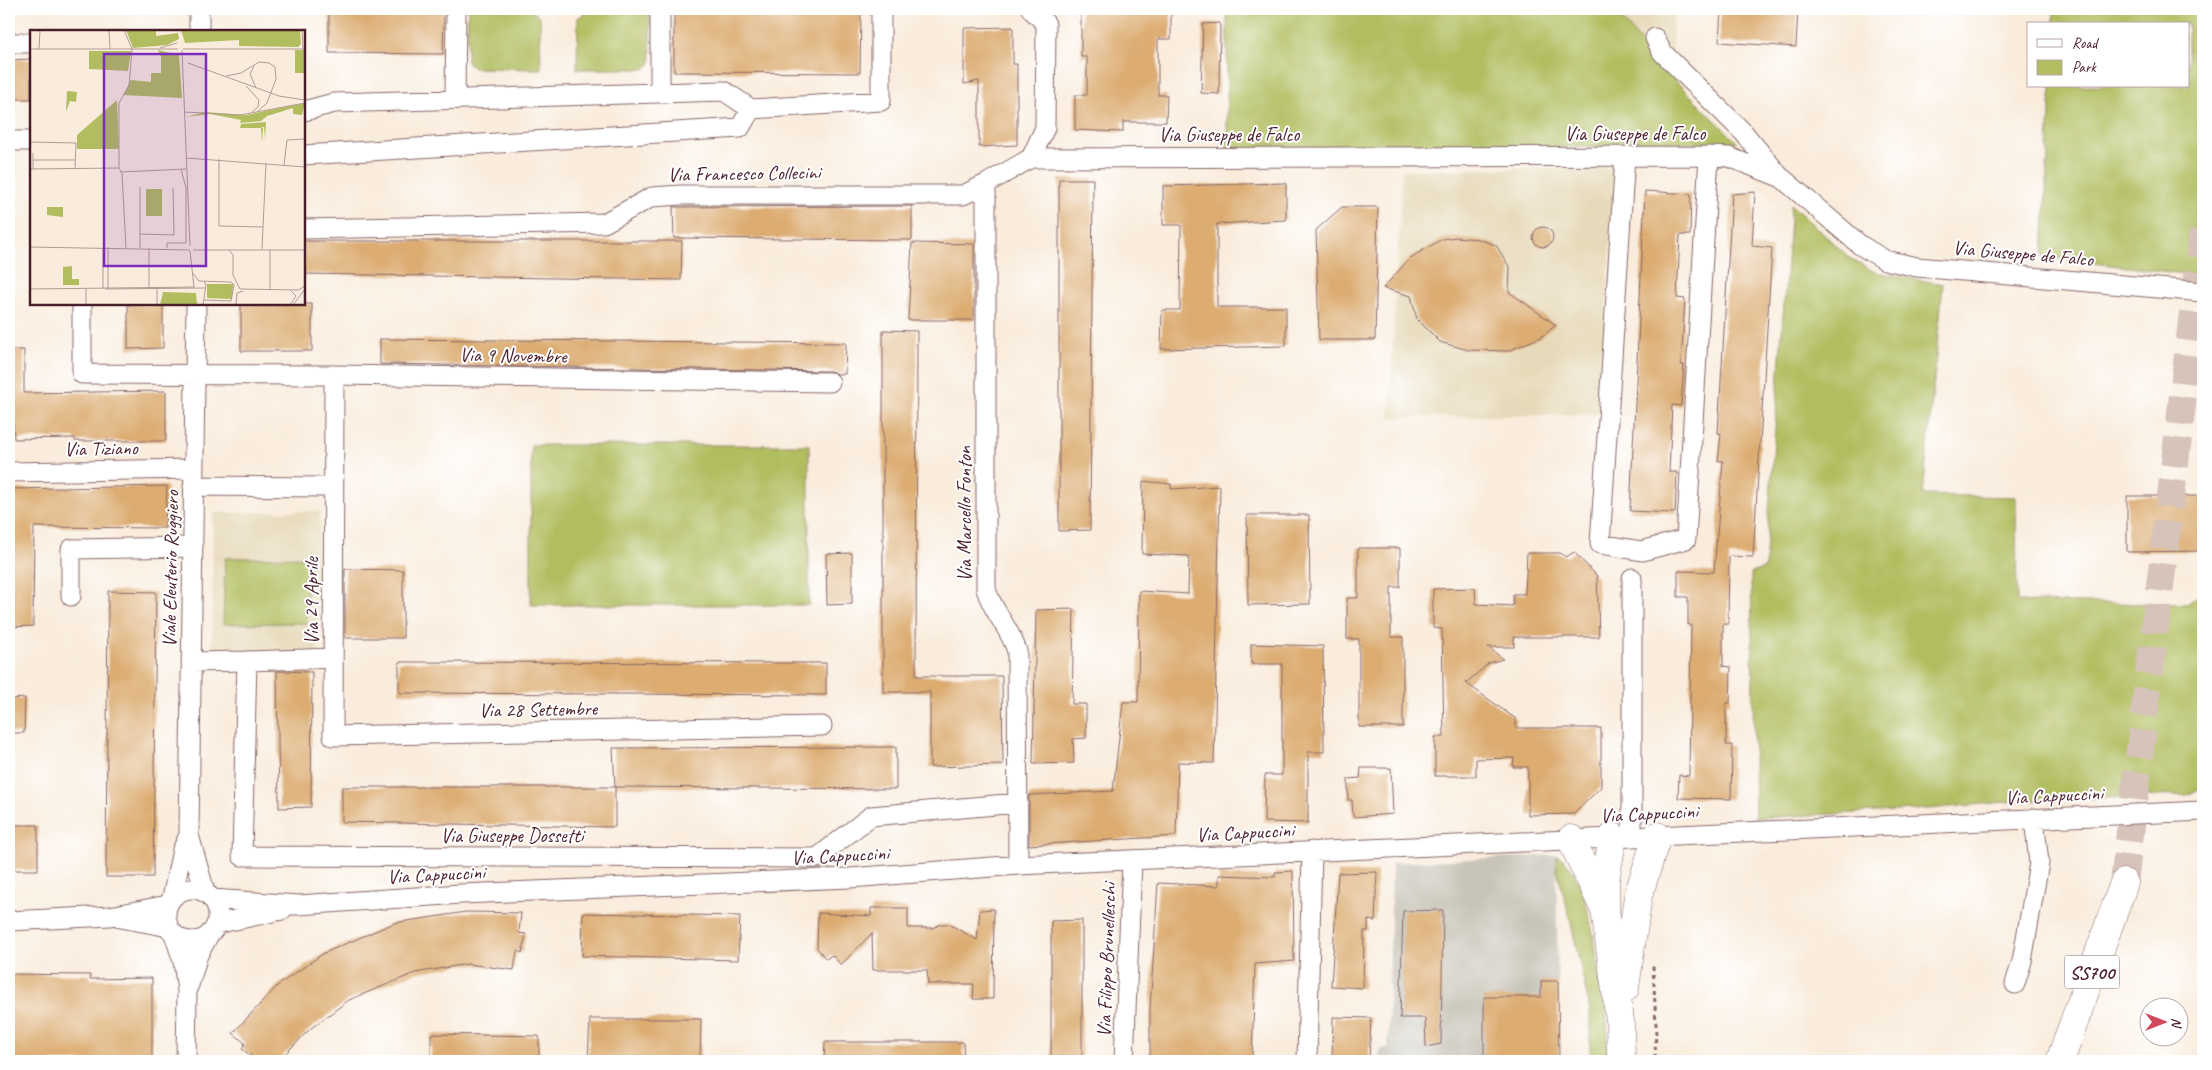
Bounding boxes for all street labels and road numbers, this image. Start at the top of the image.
street label: Via Giuseppe de Falco [1565,121,1706,146]
street label: Via Giuseppe de Falco [1159,122,1300,147]
street label: Via Francesco Collecini [667,160,823,187]
street label: Via Giuseppe de Falco [1952,235,2095,272]
street label: Via 9 Novembre [459,342,568,369]
street label: Via Tiziano [64,435,139,462]
street label: Via Marcello Fonton [952,445,977,582]
street label: Viale Eleuterio Ruggiero [157,490,184,648]
street label: Via 29 Aprile [299,556,324,645]
street label: Via 28 Settembre [479,696,599,723]
street label: Via Cappuccini [2005,780,2106,811]
street label: Via Cappuccini [1600,798,1701,829]
street label: Via Cappuccini [1196,817,1297,848]
street label: Via Giuseppe Dossetti [440,823,586,848]
street label: Via Cappuccini [791,840,892,871]
street label: Via Cappuccini [387,859,488,890]
street label: Via Filippo Brunelleschi [1091,880,1122,1038]
road number: SS700 [2064,956,2120,989]

